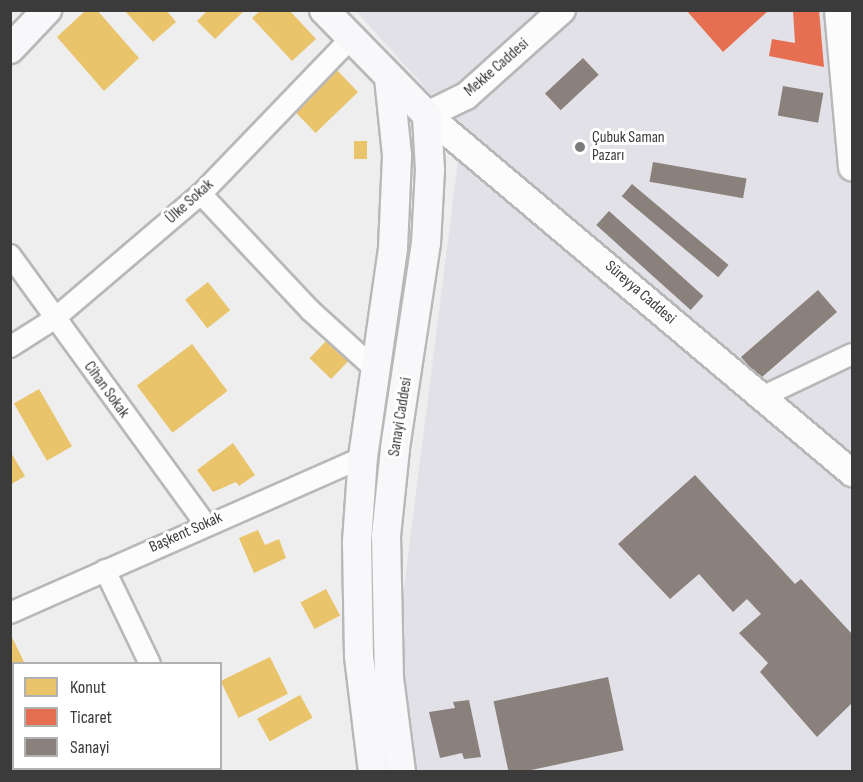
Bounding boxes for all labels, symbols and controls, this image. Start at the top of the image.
street label: Mekke Caddesi [461,35,533,101]
place label: Çubuk Saman Pazarı [592,128,665,166]
marker: Çubuk Saman Pazarı [573,140,587,154]
street label: Ülke Sokak [162,176,218,228]
street label: Süreyya Caddesi [601,257,679,329]
street label: Cihan Sokak [79,358,133,422]
street label: Sanayi Caddesi [385,376,417,458]
street label: Başkent Sokak [147,508,225,558]
legend [12,662,222,770]
text: Konut [70,677,106,698]
text: Ticaret [70,707,112,728]
text: Sanayi [70,737,109,758]

